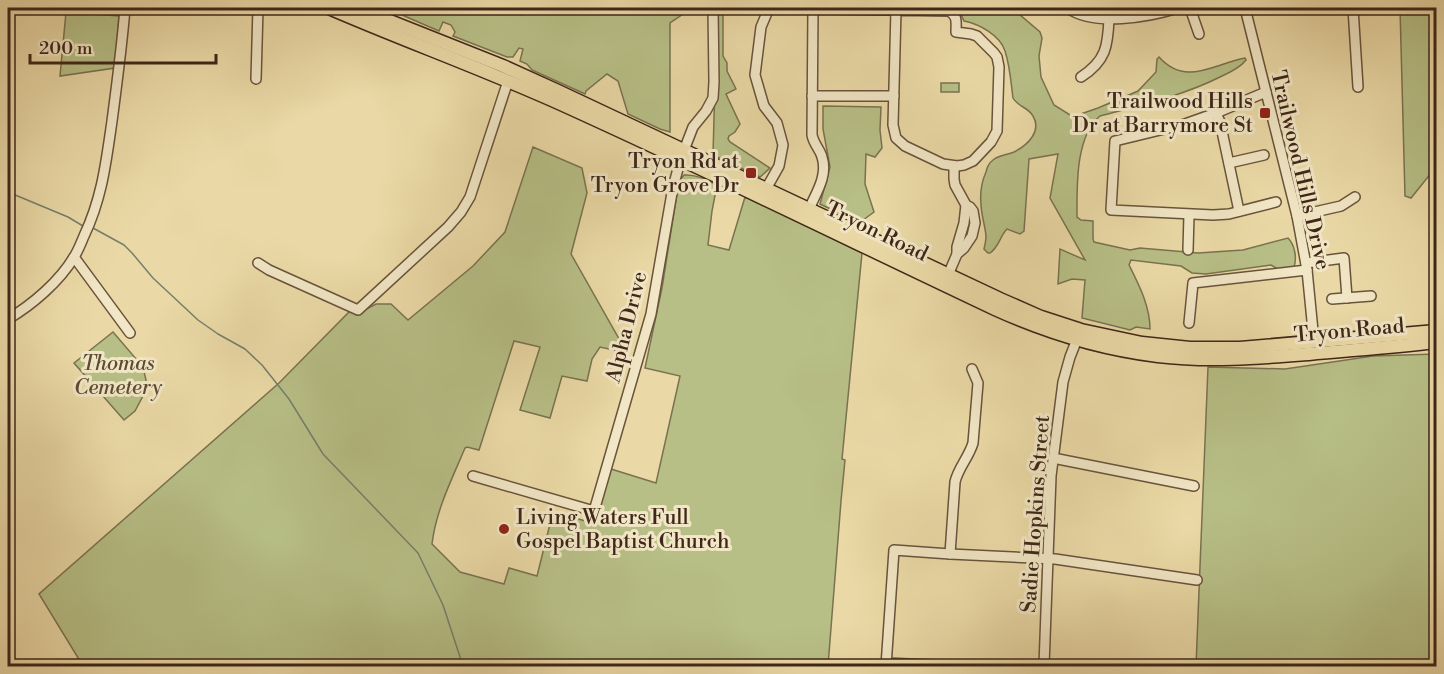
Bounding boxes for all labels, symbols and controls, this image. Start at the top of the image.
scale bar [30,27,216,65]
text: 200 m [39,37,93,60]
street label: Trailwood Hills Drive [1264,68,1336,272]
place label: Trailwood Hills Dr at Barrymore St [1072,89,1254,139]
marker: Trailwood Hills Dr at Barrymore St [1258,106,1272,120]
place label: Tryon Rd at Tryon Grove Dr [591,149,740,199]
marker: Tryon Rd at Tryon Grove Dr [744,166,758,180]
street label: Tryon Road [821,196,932,268]
street label: Alpha Drive [600,269,653,387]
street label: Tryon Road [1293,313,1405,349]
park label: Thomas Cemetery [74,351,163,401]
street label: Sadie Hopkins Street [1016,414,1056,614]
place label: Living Waters Full Gospel Baptist Church [516,505,730,555]
marker: Living Waters Full Gospel Baptist Church [497,522,511,536]

